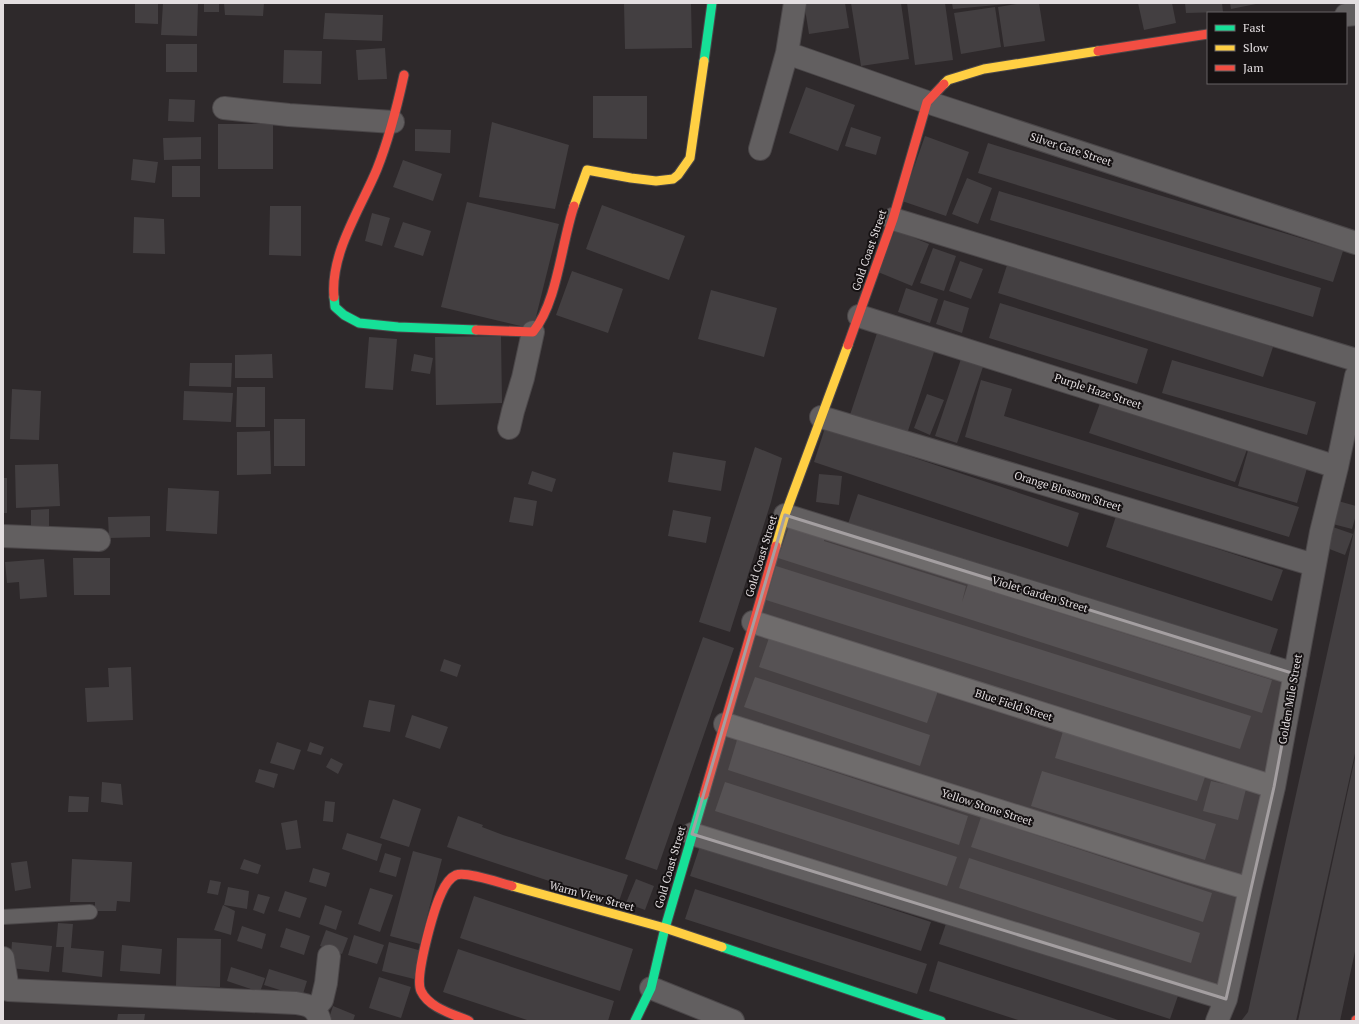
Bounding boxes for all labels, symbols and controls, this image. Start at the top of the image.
legend [1207,12,1347,84]
text: Fast [1243,20,1266,35]
text: Slow [1243,40,1269,55]
text: Jam [1243,60,1264,75]
street label: Silver Gate Street [1028,129,1114,169]
street label: Gold Coast Street [849,208,889,292]
street label: Purple Haze Street [1052,370,1144,412]
street label: Orange Blossom Street [1013,468,1123,514]
street label: Gold Coast Street [742,513,780,599]
street label: Violet Garden Street [990,573,1090,615]
street label: Golden Mile Street [1275,653,1305,745]
street label: Blue Field Street [973,686,1055,724]
street label: Yellow Stone Street [940,786,1034,828]
street label: Gold Coast Street [652,824,688,910]
street label: Warm View Street [548,878,636,914]

